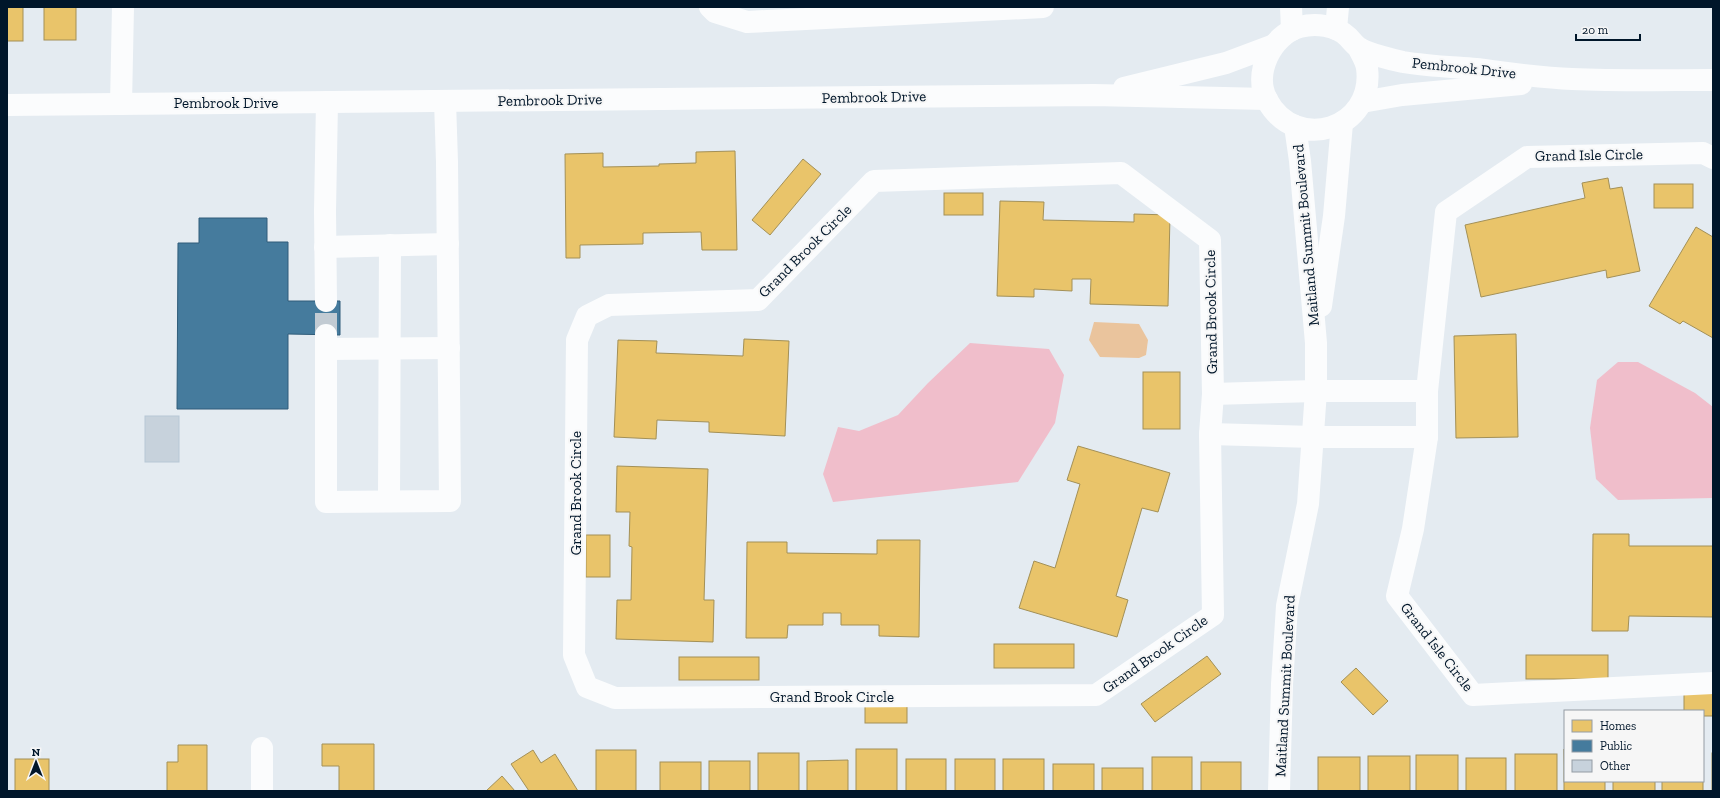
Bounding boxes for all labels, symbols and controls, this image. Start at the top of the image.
scale bar [1576,16,1640,42]
text: 20 m [1582,23,1609,37]
street label: Pembrook Drive [1411,54,1517,82]
street label: Pembrook Drive [822,87,926,107]
street label: Pembrook Drive [498,90,602,110]
street label: Pembrook Drive [174,94,278,112]
street label: Maitland Summit Boulevard [1289,143,1323,327]
street label: Grand Isle Circle [1535,145,1643,165]
street label: Grand Brook Circle [755,201,855,301]
street label: Grand Brook Circle [1201,250,1221,374]
street label: Grand Brook Circle [567,431,585,555]
street label: Maitland Summit Boulevard [1271,594,1299,778]
street label: Grand Isle Circle [1397,599,1477,695]
street label: Grand Brook Circle [1099,611,1211,697]
street label: Grand Brook Circle [770,688,894,706]
legend [1564,710,1704,782]
text: Homes [1600,719,1636,733]
text: Public [1600,739,1633,753]
north arrow [16,742,56,782]
text: N [32,746,41,759]
text: Other [1600,759,1631,773]

